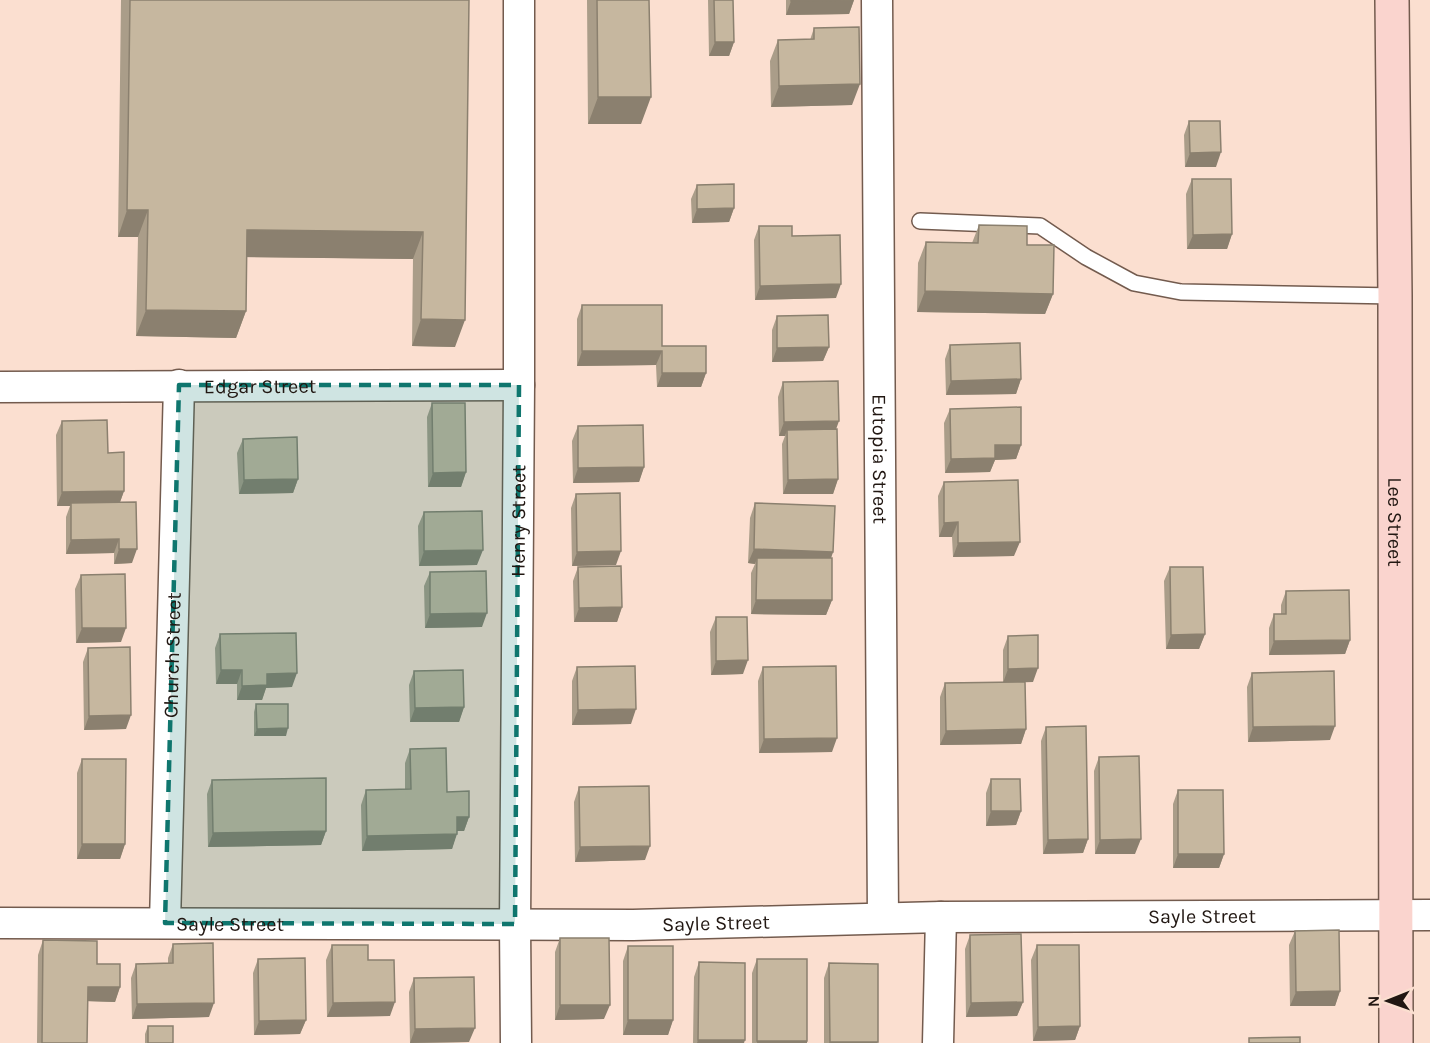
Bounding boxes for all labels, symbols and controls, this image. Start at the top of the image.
street label: Edgar Street [204,375,317,398]
street label: Eutopia Street [868,394,891,525]
street label: Henry Street [507,464,530,577]
street label: Lee Street [1383,477,1406,567]
street label: Church Street [159,591,186,718]
street label: Sayle Street [1148,905,1256,928]
street label: Sayle Street [662,910,771,936]
street label: Sayle Street [176,913,285,936]
north arrow [1358,971,1418,1031]
text: N [1364,995,1383,1007]

